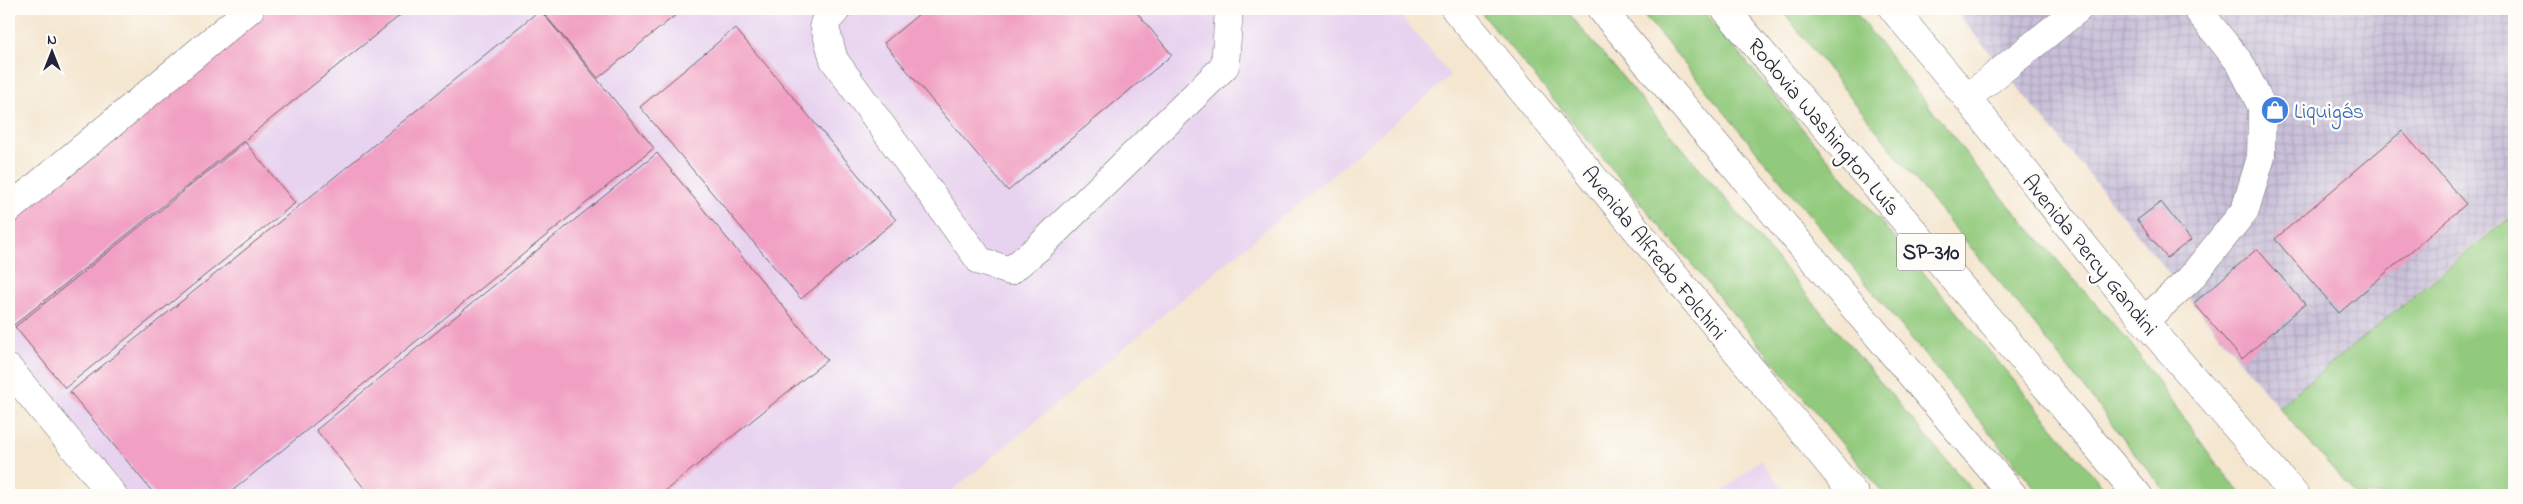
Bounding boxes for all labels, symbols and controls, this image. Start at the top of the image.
north arrow [28,28,78,78]
text: N [47,30,57,51]
street label: Rodovia Washington Luís [1738,32,1907,224]
shop icon: Liquigás [2260,95,2290,125]
place label: Liquigás [2294,97,2364,130]
street label: Avenida Alfredo Folchini [1572,160,1733,348]
street label: Avenida Percy Gandini [2012,168,2164,344]
road number: SP-310 [1897,233,1965,270]

